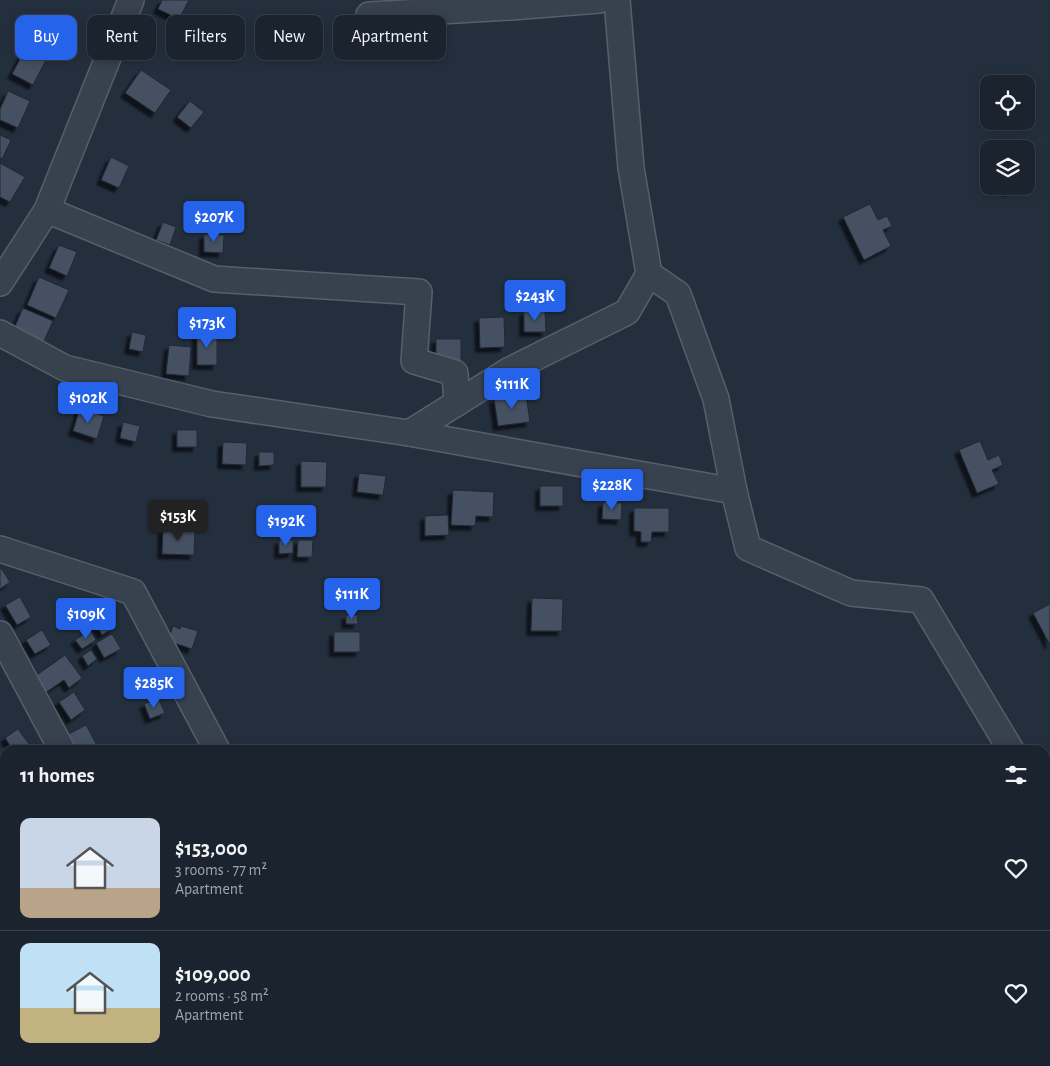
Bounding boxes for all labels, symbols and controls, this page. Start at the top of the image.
chip: Buy [15,15,77,60]
chip: Rent [87,15,156,60]
chip: Filters [166,15,245,60]
chip: New [255,15,323,60]
chip: Apartment [333,15,446,60]
map controls [980,75,1035,195]
button: locate [980,75,1035,130]
button: layers [980,140,1035,195]
pin: $207K [179,200,249,243]
text: $207K [194,209,234,225]
pin: $243K [500,280,570,322]
text: $243K [515,288,555,304]
pin: $173K [172,306,242,349]
text: $173K [189,315,225,331]
pin: $111K [477,368,547,410]
text: $111K [495,376,529,392]
pin: $102K [53,382,123,424]
text: $102K [69,390,107,406]
pin: $228K [577,468,647,511]
text: $228K [592,477,632,493]
pin: $153K [143,500,213,542]
pin: $192K [251,504,321,547]
text: $153K [160,508,196,524]
text: $192K [267,513,305,529]
pin: $111K [317,578,387,620]
text: $111K [335,586,369,602]
pin: $109K [51,598,121,640]
text: $109K [67,606,105,622]
pin: $285K [119,666,189,709]
text: $285K [135,675,173,691]
icon: filters [1002,761,1030,789]
text: 11 homes [20,765,95,786]
icon: home [60,838,120,898]
text: $153,000 [175,838,248,859]
icon: heart [1002,854,1030,882]
text: 3 rooms · 77 m² [175,862,267,878]
text: Apartment [175,881,243,897]
icon: home [60,963,120,1023]
text: $109,000 [175,964,251,985]
icon: heart [1002,979,1030,1007]
text: 2 rooms · 58 m² [175,988,269,1004]
text: Apartment [175,1007,243,1023]

